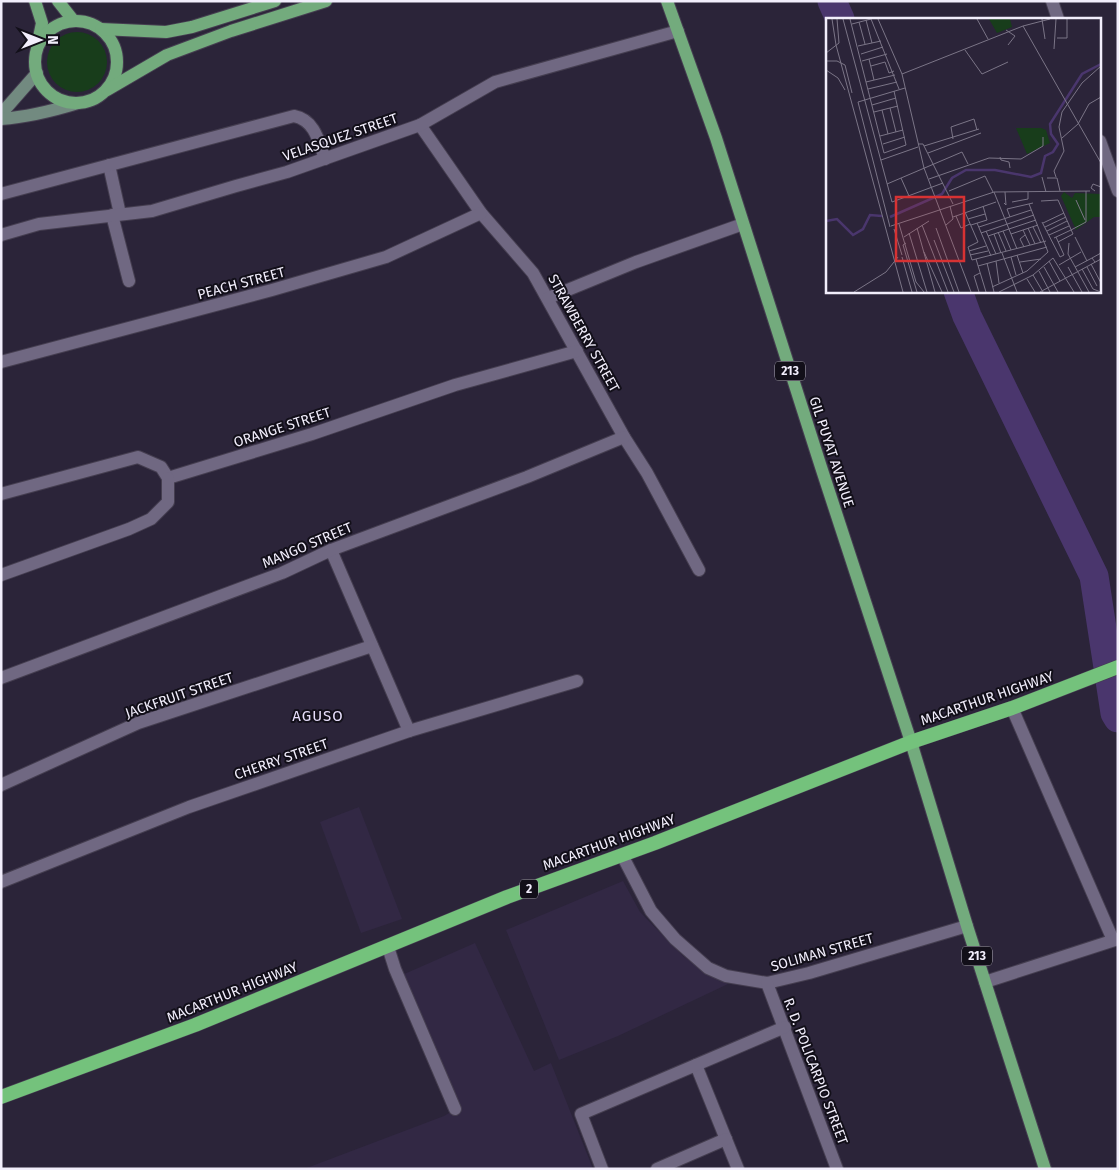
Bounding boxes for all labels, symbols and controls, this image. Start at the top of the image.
north arrow [15,15,65,65]
inset map [826,18,1102,292]
text: N [44,35,61,45]
street label: VELASQUEZ STREET [280,110,401,165]
street label: PEACH STREET [196,263,287,303]
street label: STRAWBERRY STREET [544,271,623,396]
road number: 213 [775,362,805,381]
street label: GIL PUYAT AVENUE [806,394,857,510]
street label: ORANGE STREET [231,404,334,451]
street label: MANGO STREET [260,519,355,572]
street label: MACARTHUR HIGHWAY [918,668,1056,729]
street label: JACKFRUIT STREET [123,669,236,722]
district label: AGUSO [292,707,344,725]
street label: CHERRY STREET [232,735,331,783]
street label: MACARTHUR HIGHWAY [541,811,678,874]
road number: 2 [520,880,538,899]
street label: SOLIMAN STREET [769,930,876,975]
road number: 213 [962,946,992,966]
street label: MACARTHUR HIGHWAY [164,958,300,1026]
street label: R. D. POLICARPIO STREET [780,996,852,1148]

